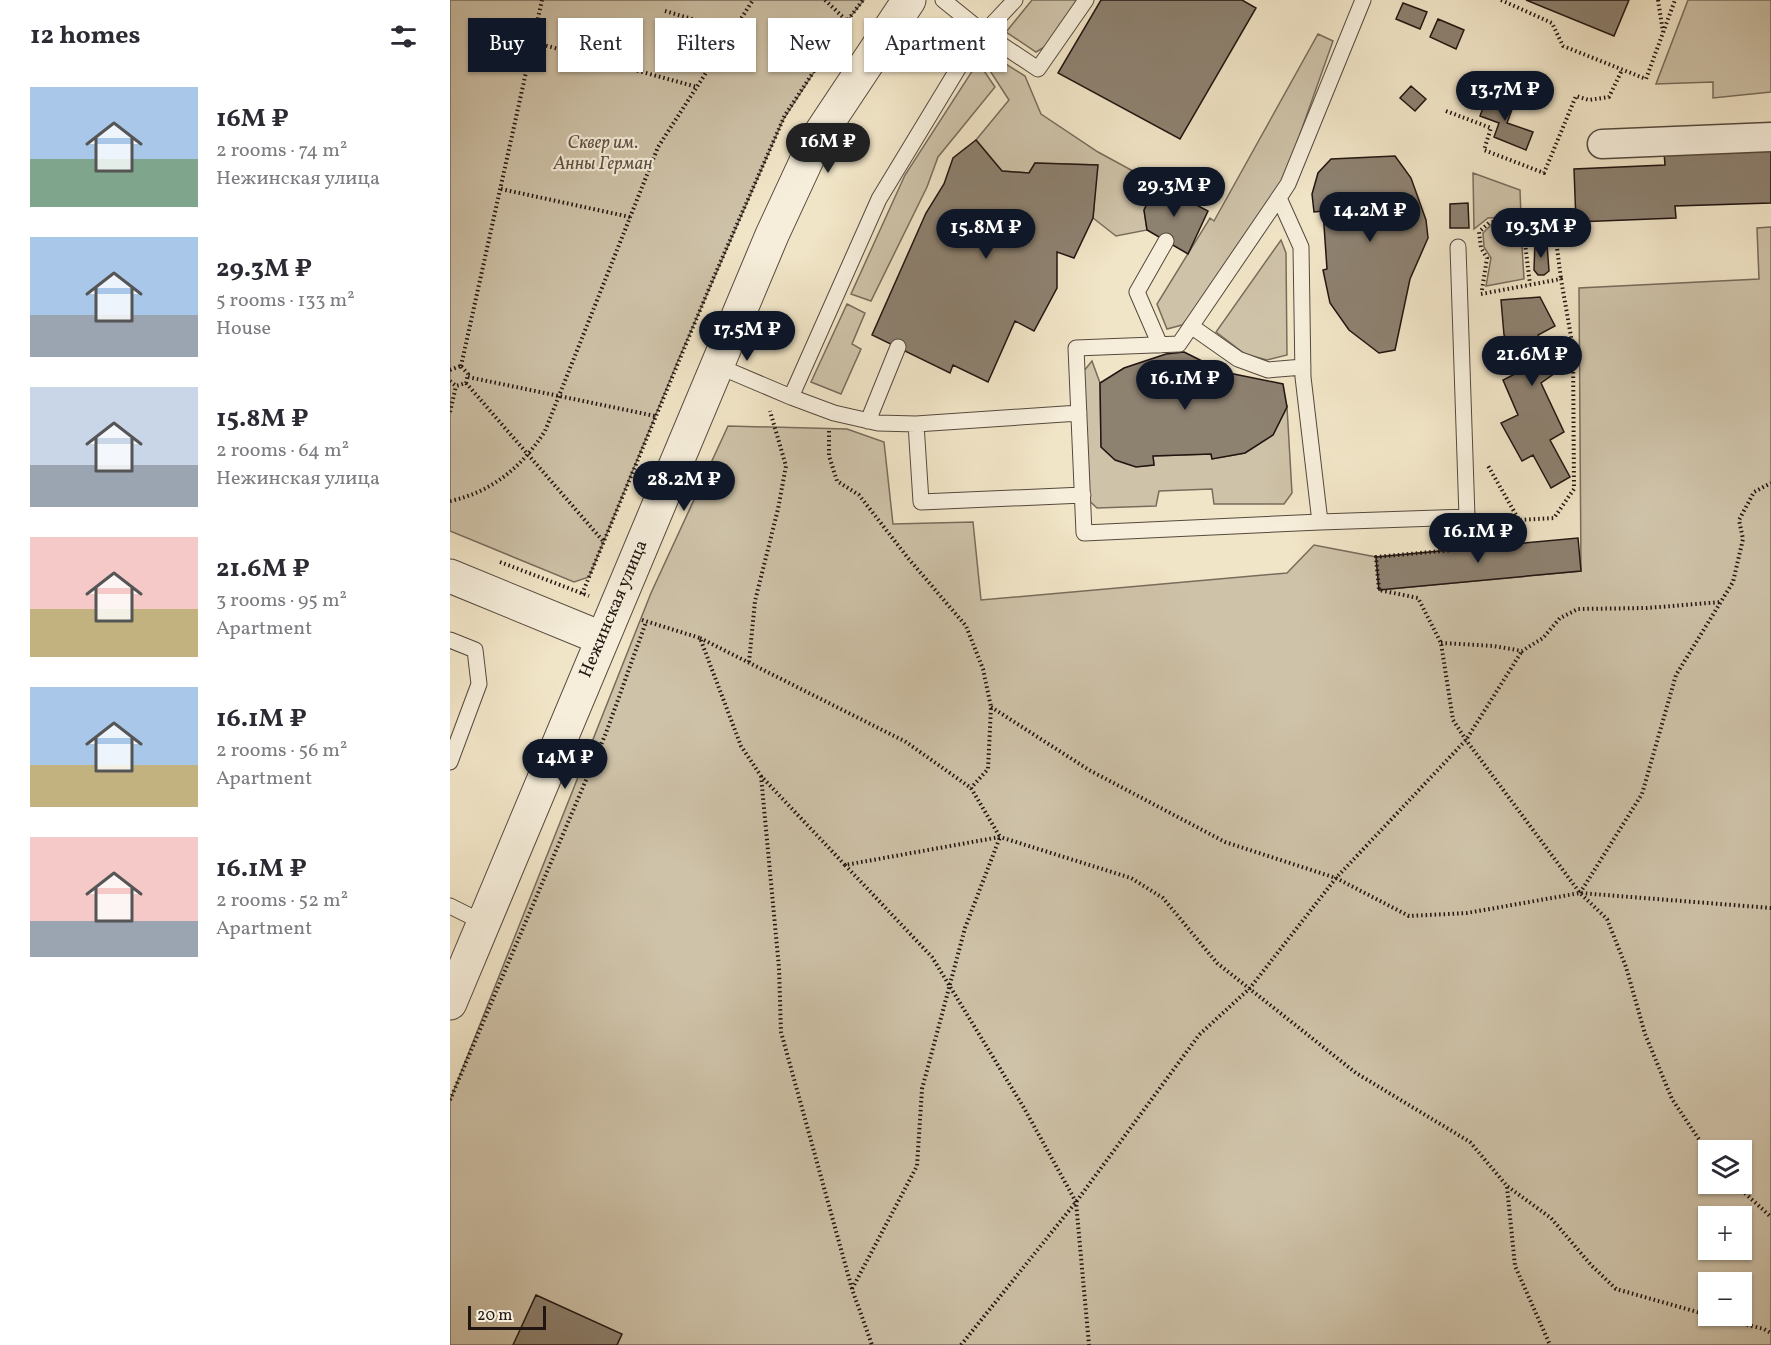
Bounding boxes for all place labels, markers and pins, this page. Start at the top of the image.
pin: 13.7M ₽ [1450,71,1560,122]
pin: 16M ₽ [786,123,870,174]
pin: 29.3M ₽ [1119,167,1229,218]
pin: 14.2M ₽ [1315,192,1425,243]
pin: 19.3M ₽ [1486,208,1596,259]
pin: 15.8M ₽ [931,209,1041,260]
pin: 17.5M ₽ [692,311,802,362]
pin: 21.6M ₽ [1477,336,1587,387]
pin: 16.1M ₽ [1130,360,1240,411]
pin: 28.2M ₽ [629,461,739,512]
pin: 16.1M ₽ [1423,513,1533,564]
pin: 14M ₽ [523,739,607,790]

